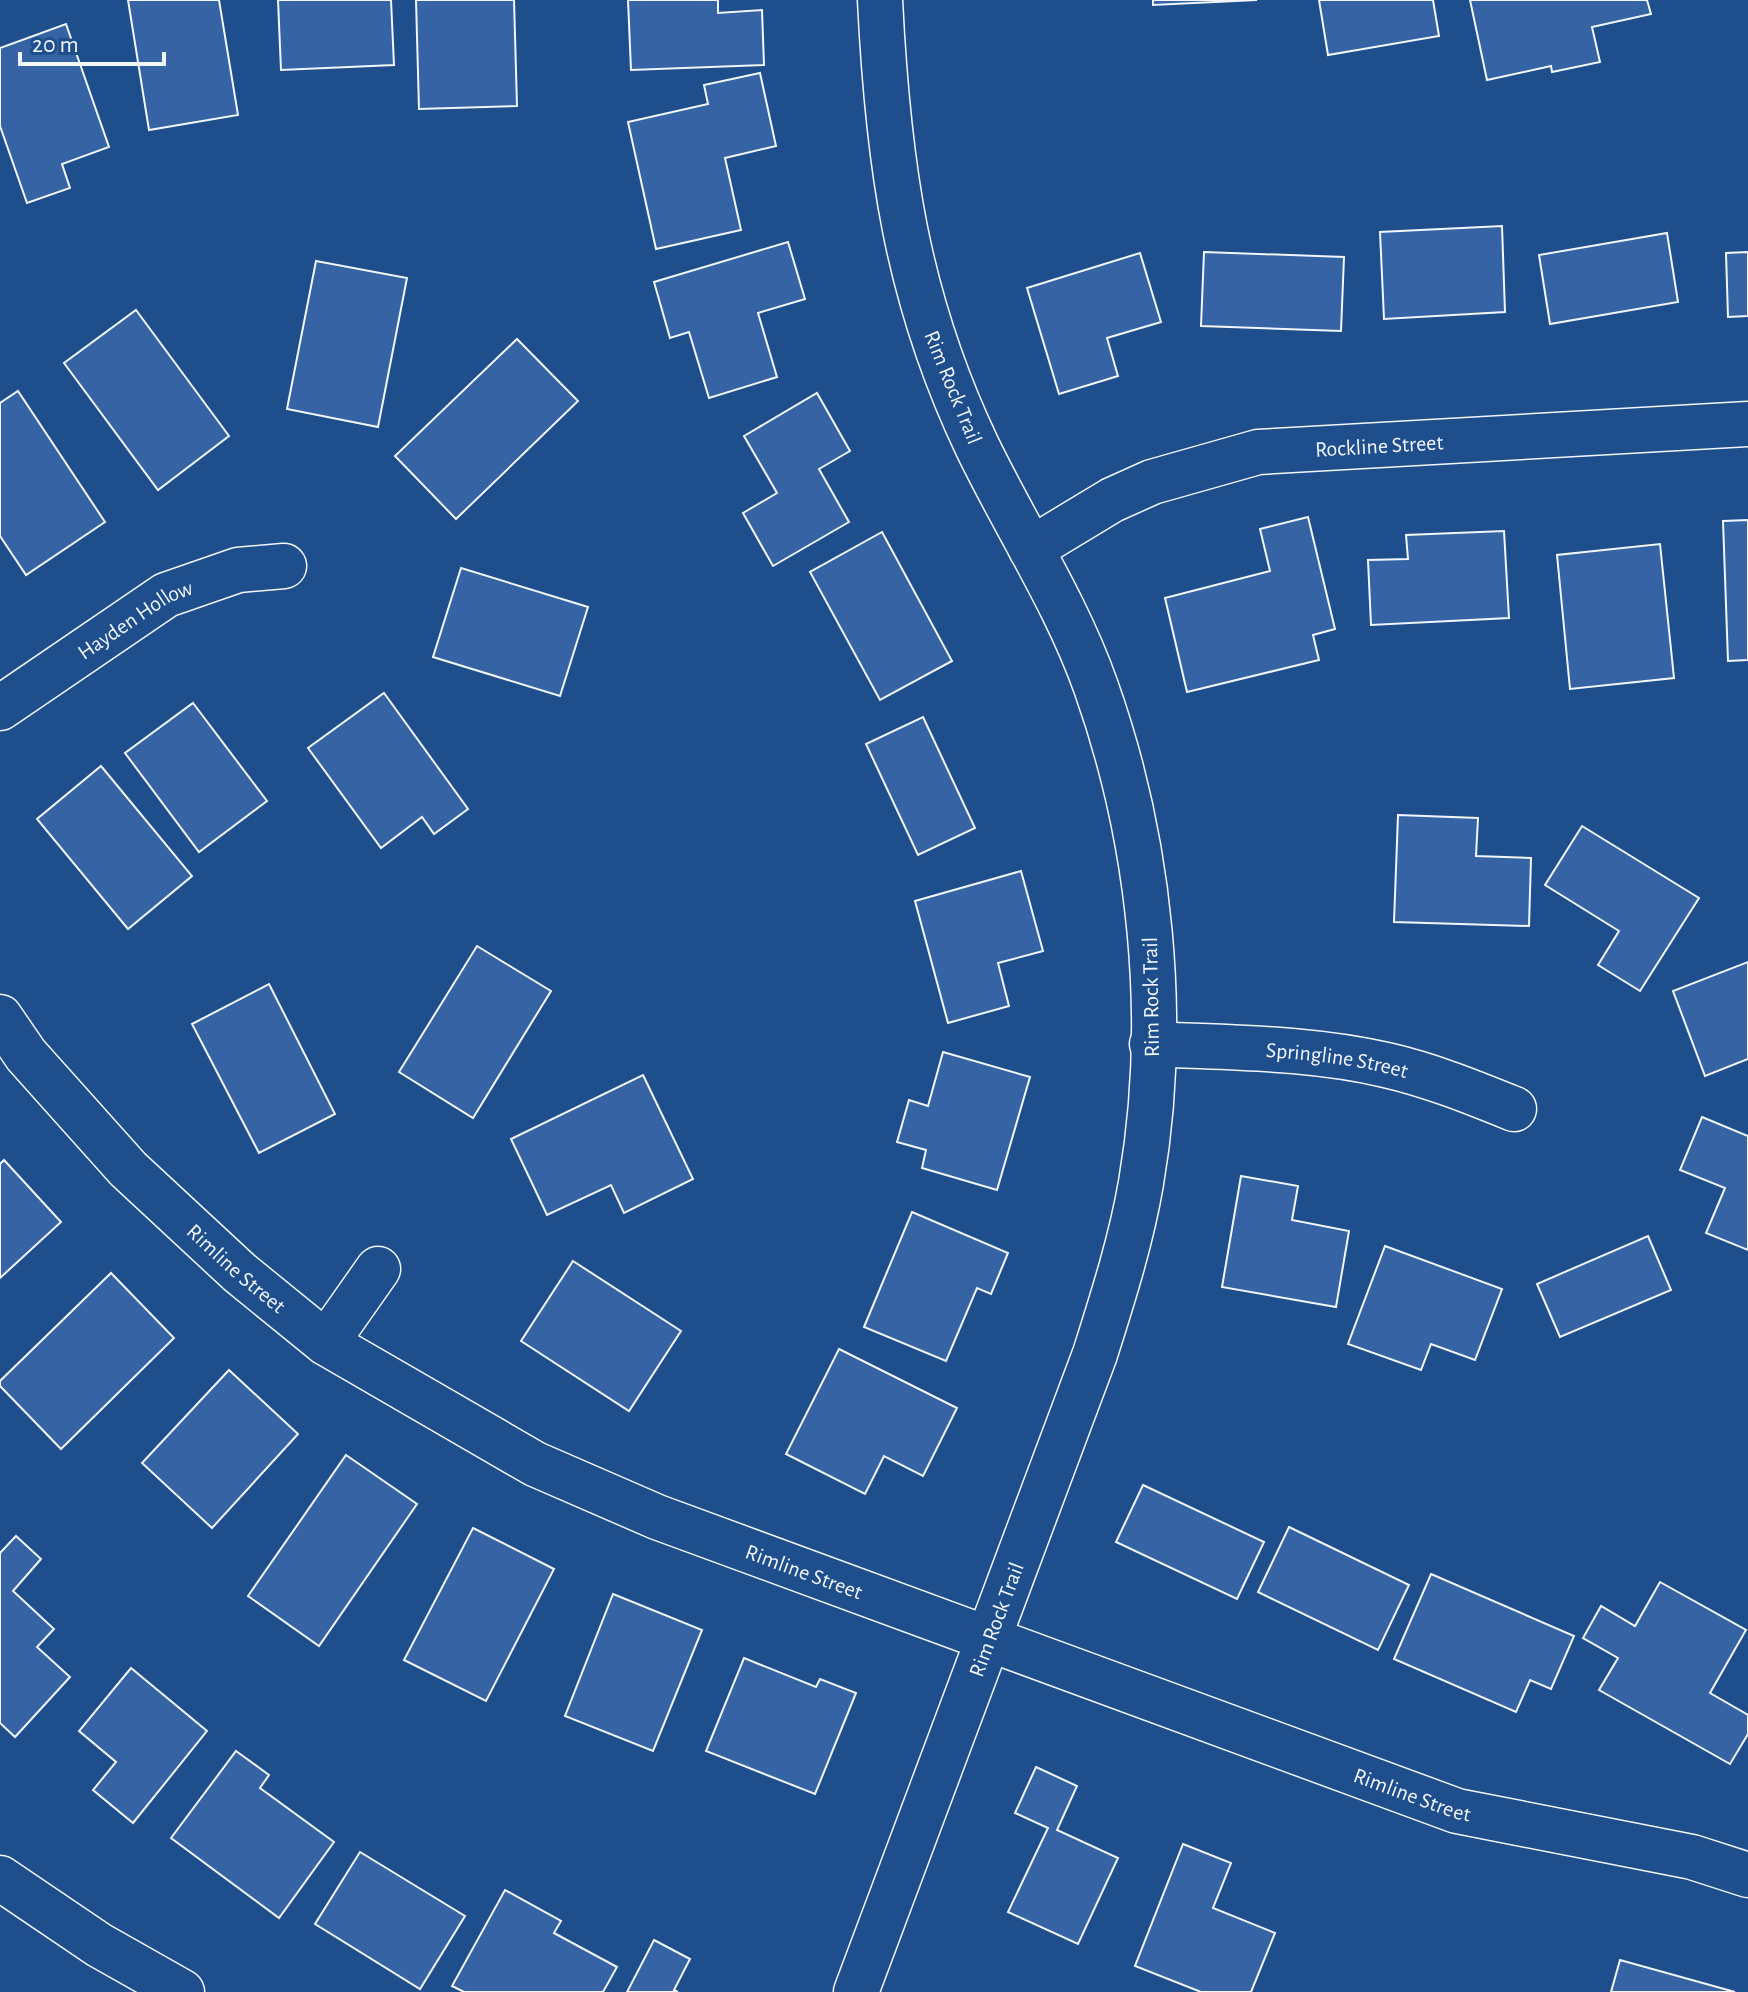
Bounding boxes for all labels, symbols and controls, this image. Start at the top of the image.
scale bar [20,16,164,66]
text: 20 m [32,33,79,57]
street label: Rim Rock Trail [920,327,986,447]
street label: Rockline Street [1314,431,1444,461]
street label: Hayden Hollow [74,577,196,664]
street label: Rim Rock Trail [1139,937,1163,1057]
street label: Springline Street [1265,1039,1410,1082]
street label: Rimline Street [183,1220,289,1317]
street label: Rimline Street [742,1540,865,1604]
street label: Rim Rock Trail [965,1559,1028,1680]
street label: Rimline Street [1351,1764,1473,1825]

